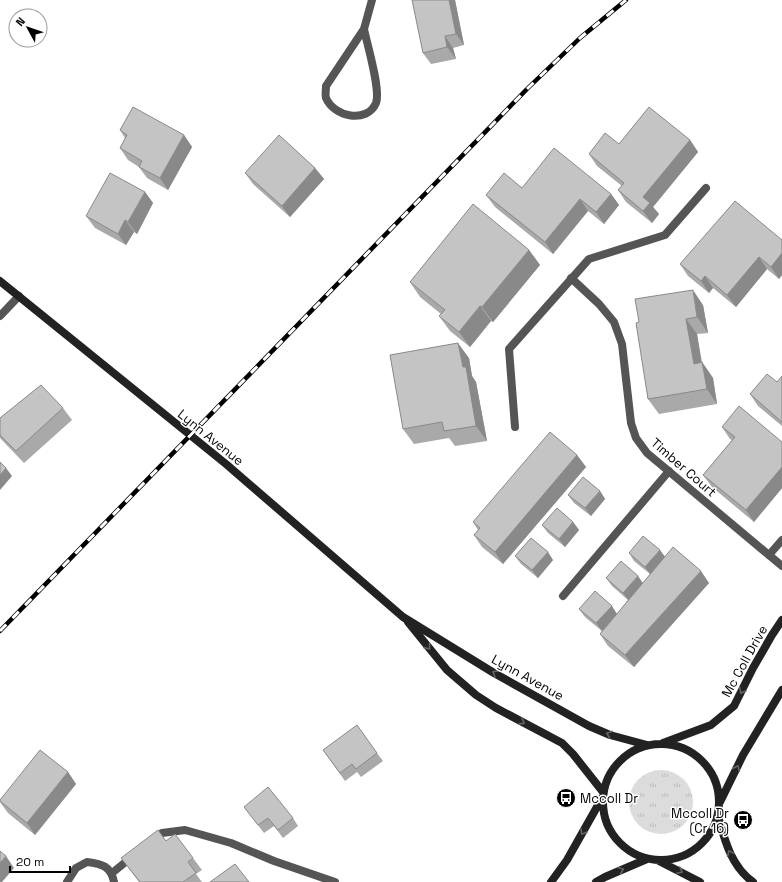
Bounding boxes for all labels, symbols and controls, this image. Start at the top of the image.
north arrow [8,8,48,48]
text: N [13,14,28,29]
street label: Lynn Avenue [174,406,247,469]
street label: Timber Court [647,434,720,501]
street label: Mc Coll Drive [718,622,771,700]
one-way arrow [423,643,430,650]
street label: Lynn Avenue [489,651,567,704]
one-way arrow [492,670,499,677]
one-way arrow [739,686,747,694]
one-way arrow [518,717,525,724]
one-way arrow [606,730,613,739]
one-way arrow [732,765,740,772]
bus stop icon: Mccoll Dr [555,787,577,809]
place label: Mccoll Dr [580,790,638,807]
place label: Mccoll Dr (Cr 16) [671,805,729,837]
bus stop icon: Mccoll Dr (Cr 16) [732,809,754,831]
one-way arrow [581,828,588,835]
scale bar [10,848,70,874]
one-way arrow [727,849,735,857]
text: 20 m [16,854,44,870]
one-way arrow [617,867,625,875]
one-way arrow [675,867,683,874]

